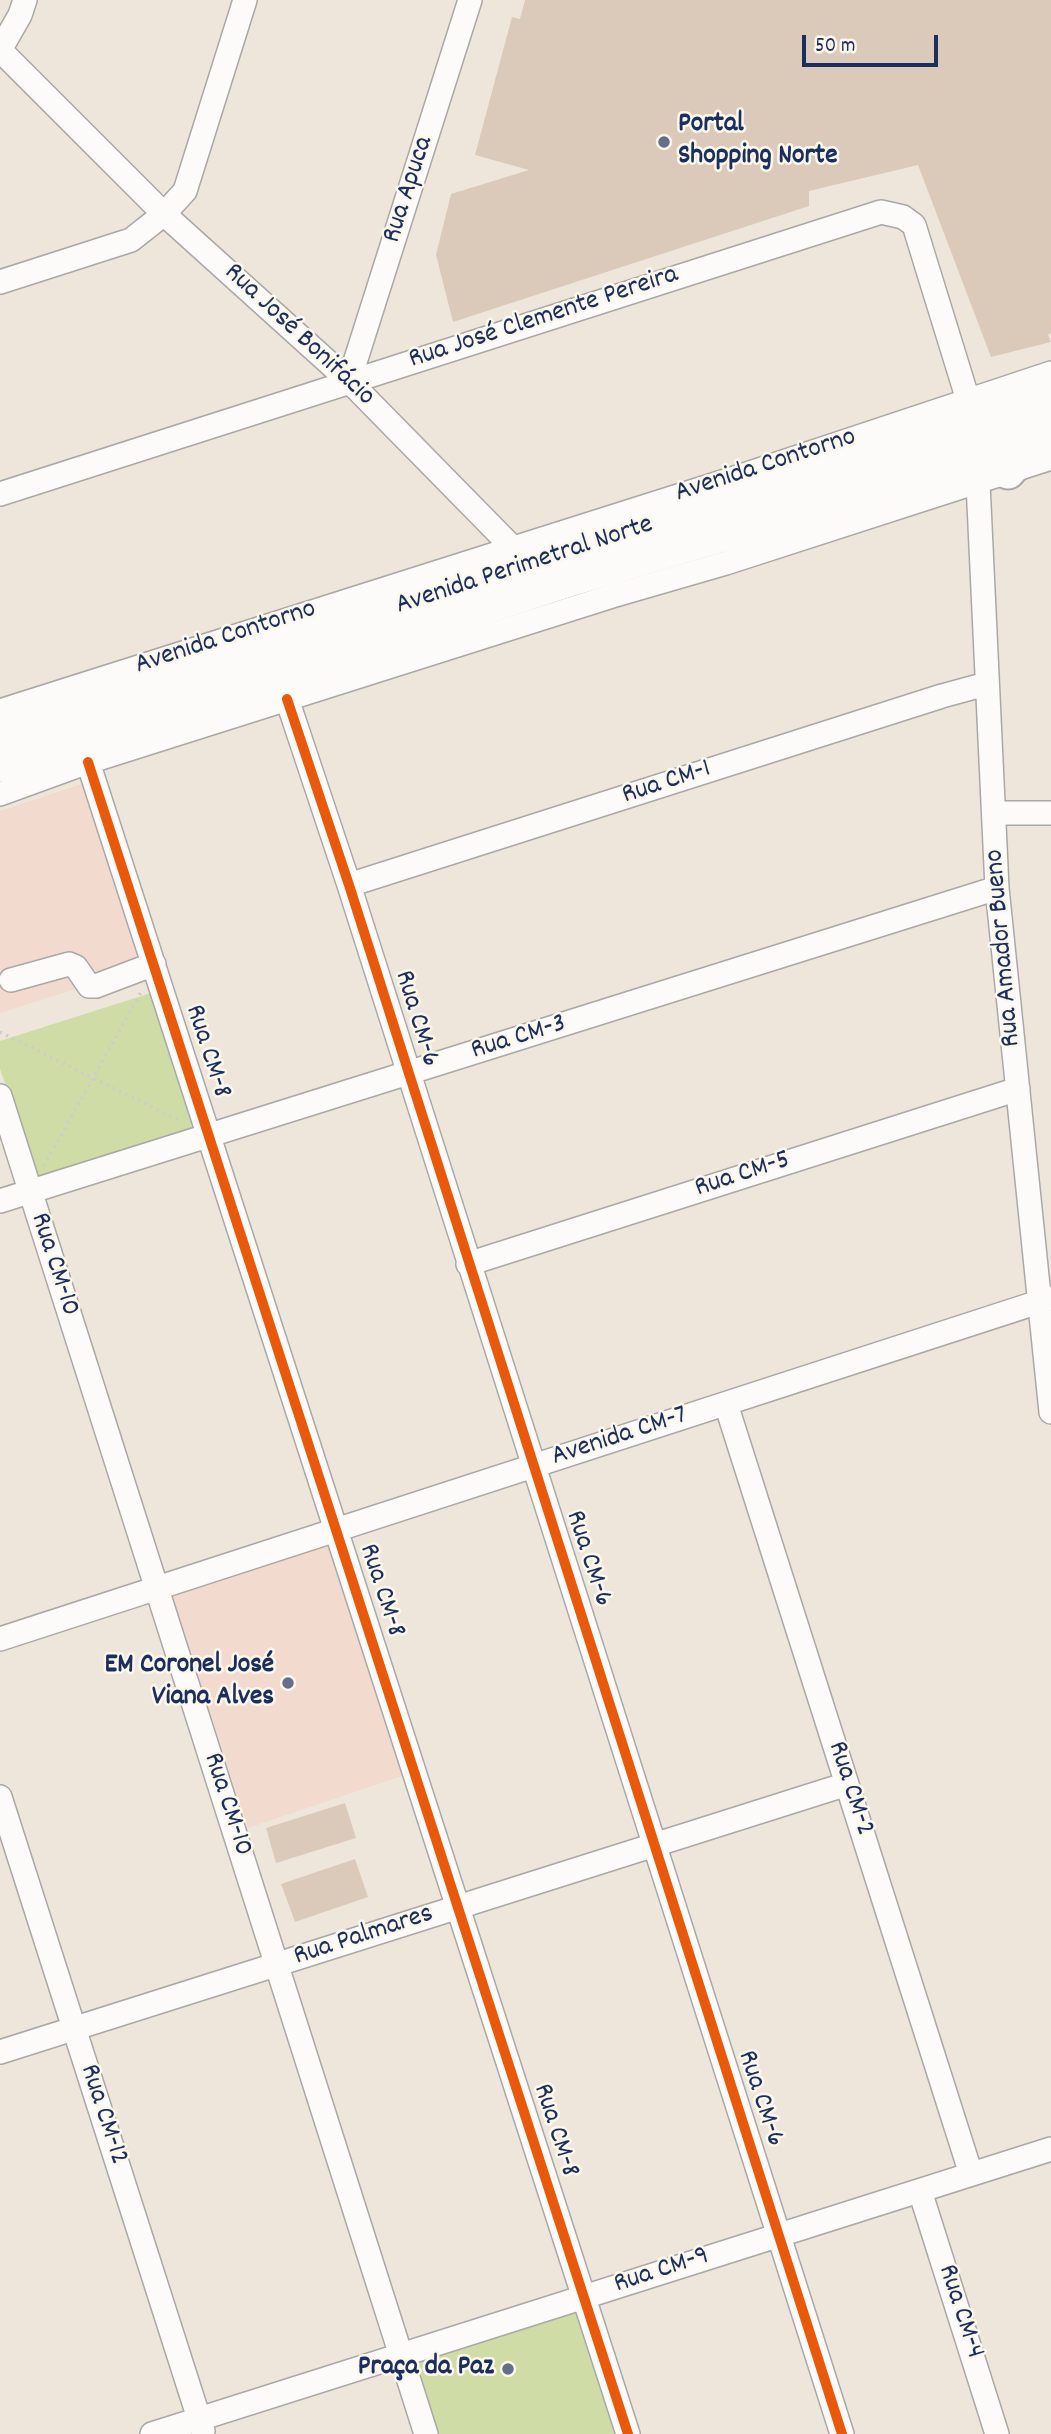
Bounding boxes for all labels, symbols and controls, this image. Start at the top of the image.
scale bar [806,21,942,65]
text: 50 m [815,32,855,62]
place label: Portal Shopping Norte [678,109,838,175]
street label: Rua Apuca [377,133,443,247]
marker: Portal Shopping Norte [656,134,672,150]
street label: Rua José Bonifácio [215,257,381,415]
street label: Rua José Clemente Pereira [405,260,683,378]
street label: Avenida Contorno [671,422,861,512]
street label: Avenida Perimetral Norte [392,510,658,624]
street label: Avenida Contorno [131,594,321,684]
street label: Rua CM-1 [618,754,716,814]
street label: Rua Amador Bueno [980,848,1030,1048]
street label: Rua CM-6 [384,967,446,1071]
street label: Rua CM-8 [175,1001,237,1103]
street label: Rua CM-3 [467,1009,571,1069]
street label: Rua CM-5 [691,1145,795,1207]
street label: Rua CM-10 [21,1209,85,1321]
street label: Avenida CM-7 [548,1400,692,1476]
street label: Rua CM-6 [556,1507,618,1611]
street label: Rua CM-8 [349,1540,411,1642]
place label: EM Coronel José Viana Alves [104,1650,274,1716]
marker: EM Coronel José Viana Alves [280,1675,296,1691]
street label: Rua CM-2 [818,1738,880,1840]
street label: Rua CM-10 [194,1749,258,1861]
street label: Rua Palmares [290,1899,438,1975]
street label: Rua CM-6 [728,2047,790,2151]
street label: Rua CM-12 [70,2061,134,2169]
street label: Rua CM-8 [523,2080,585,2182]
street label: Rua CM-9 [610,2241,714,2303]
street label: Rua CM-4 [928,2261,990,2363]
place label: Praça da Paz [358,2352,494,2386]
marker: Praça da Paz [500,2361,516,2377]

